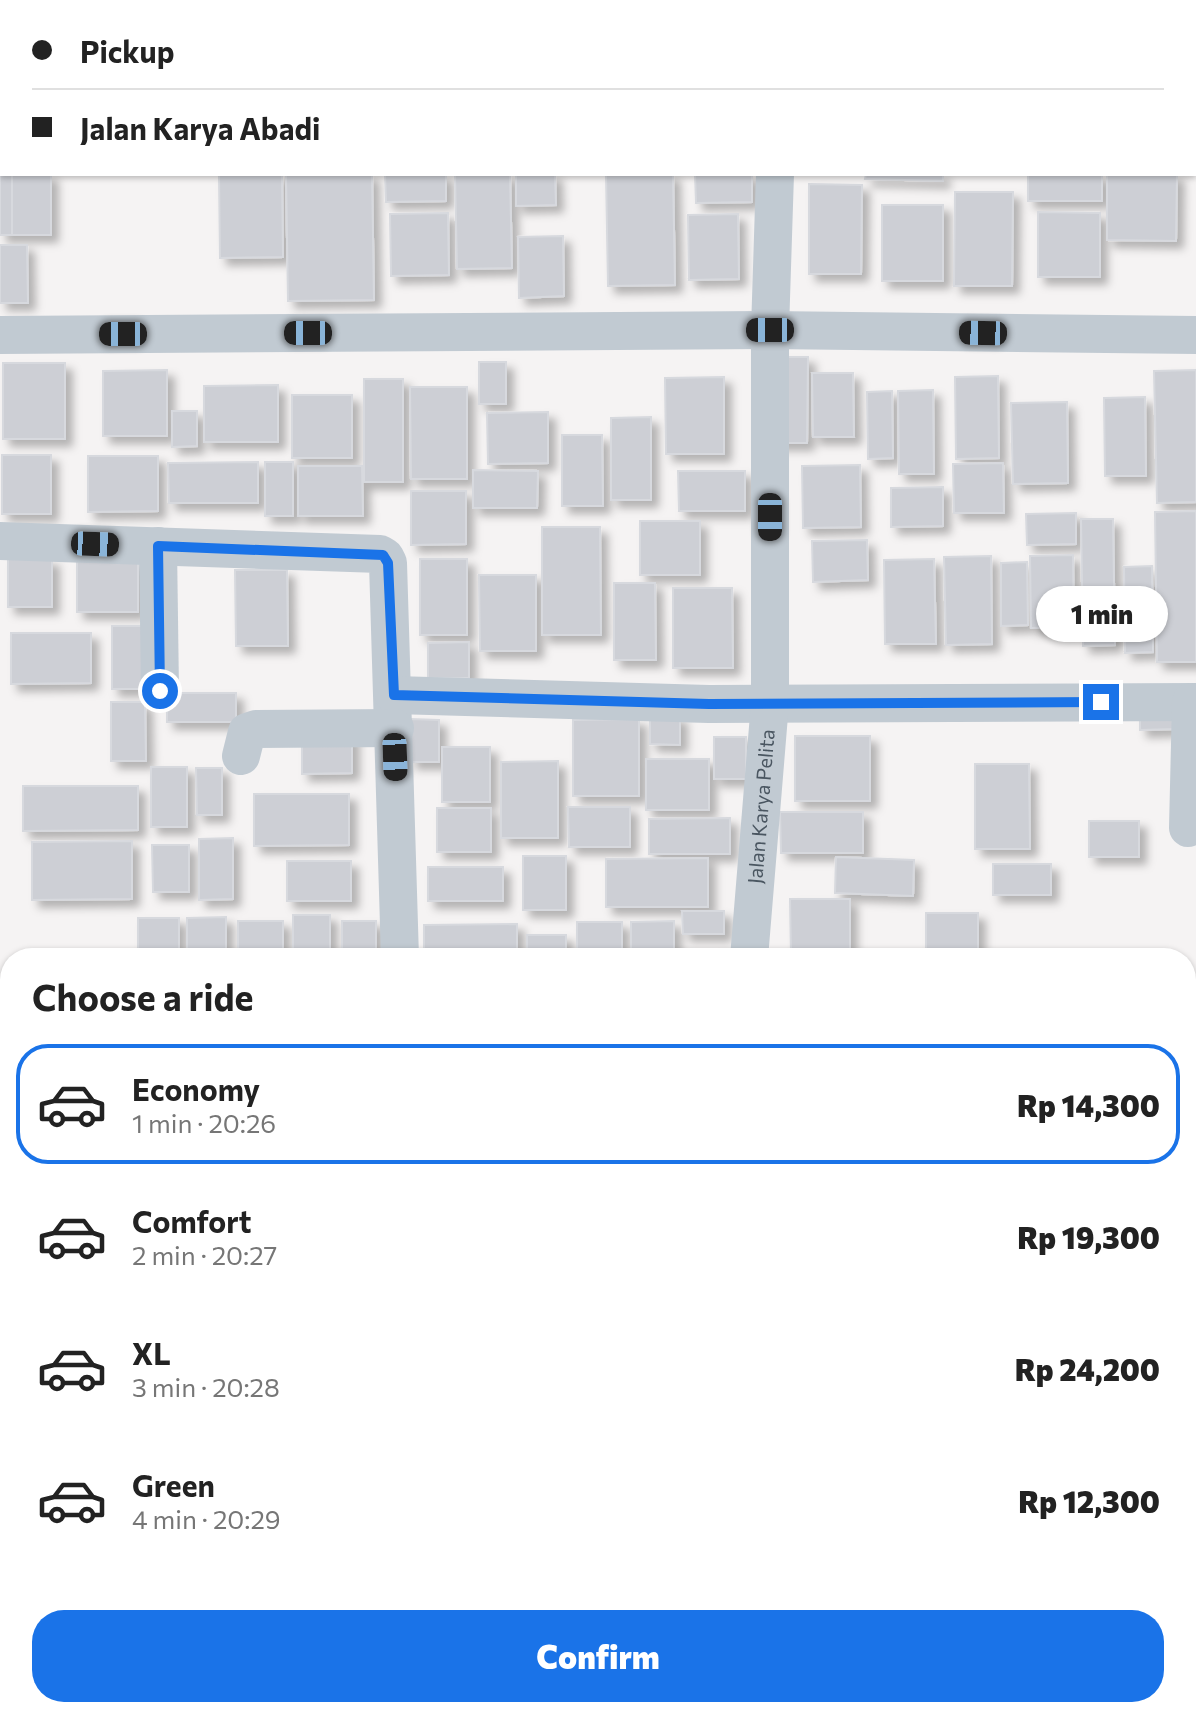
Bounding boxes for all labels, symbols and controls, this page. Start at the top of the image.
text: Pickup [80,32,174,69]
text: Jalan Karya Abadi [80,109,320,146]
car [746,318,794,342]
car [284,321,332,345]
car [959,321,1007,345]
car [99,322,147,346]
car [758,493,782,541]
car [71,531,119,557]
callout: 1 min [1035,586,1167,642]
text: 1 min [1071,598,1133,629]
route start [142,673,178,709]
route end [1083,684,1119,720]
street label: Jalan Karya Pelita [742,728,779,885]
car [382,733,408,781]
text: Choose a ride [32,974,253,1018]
icon: car [36,1068,108,1140]
text: Economy [132,1070,260,1107]
text: Rp 14,300 [1017,1086,1160,1123]
text: 1 min · 20:26 [132,1107,276,1138]
icon: car [36,1200,108,1272]
text: Comfort [132,1202,251,1239]
text: Rp 19,300 [1017,1218,1160,1255]
text: 2 min · 20:27 [132,1239,277,1270]
icon: car [36,1332,108,1404]
text: XL [132,1334,171,1371]
text: Rp 24,200 [1015,1350,1160,1387]
text: 3 min · 20:28 [132,1371,280,1402]
icon: car [36,1464,108,1536]
text: Green [132,1466,215,1503]
text: Rp 12,300 [1018,1482,1160,1519]
text: 4 min · 20:29 [132,1503,281,1534]
button: Confirm [32,1610,1164,1702]

